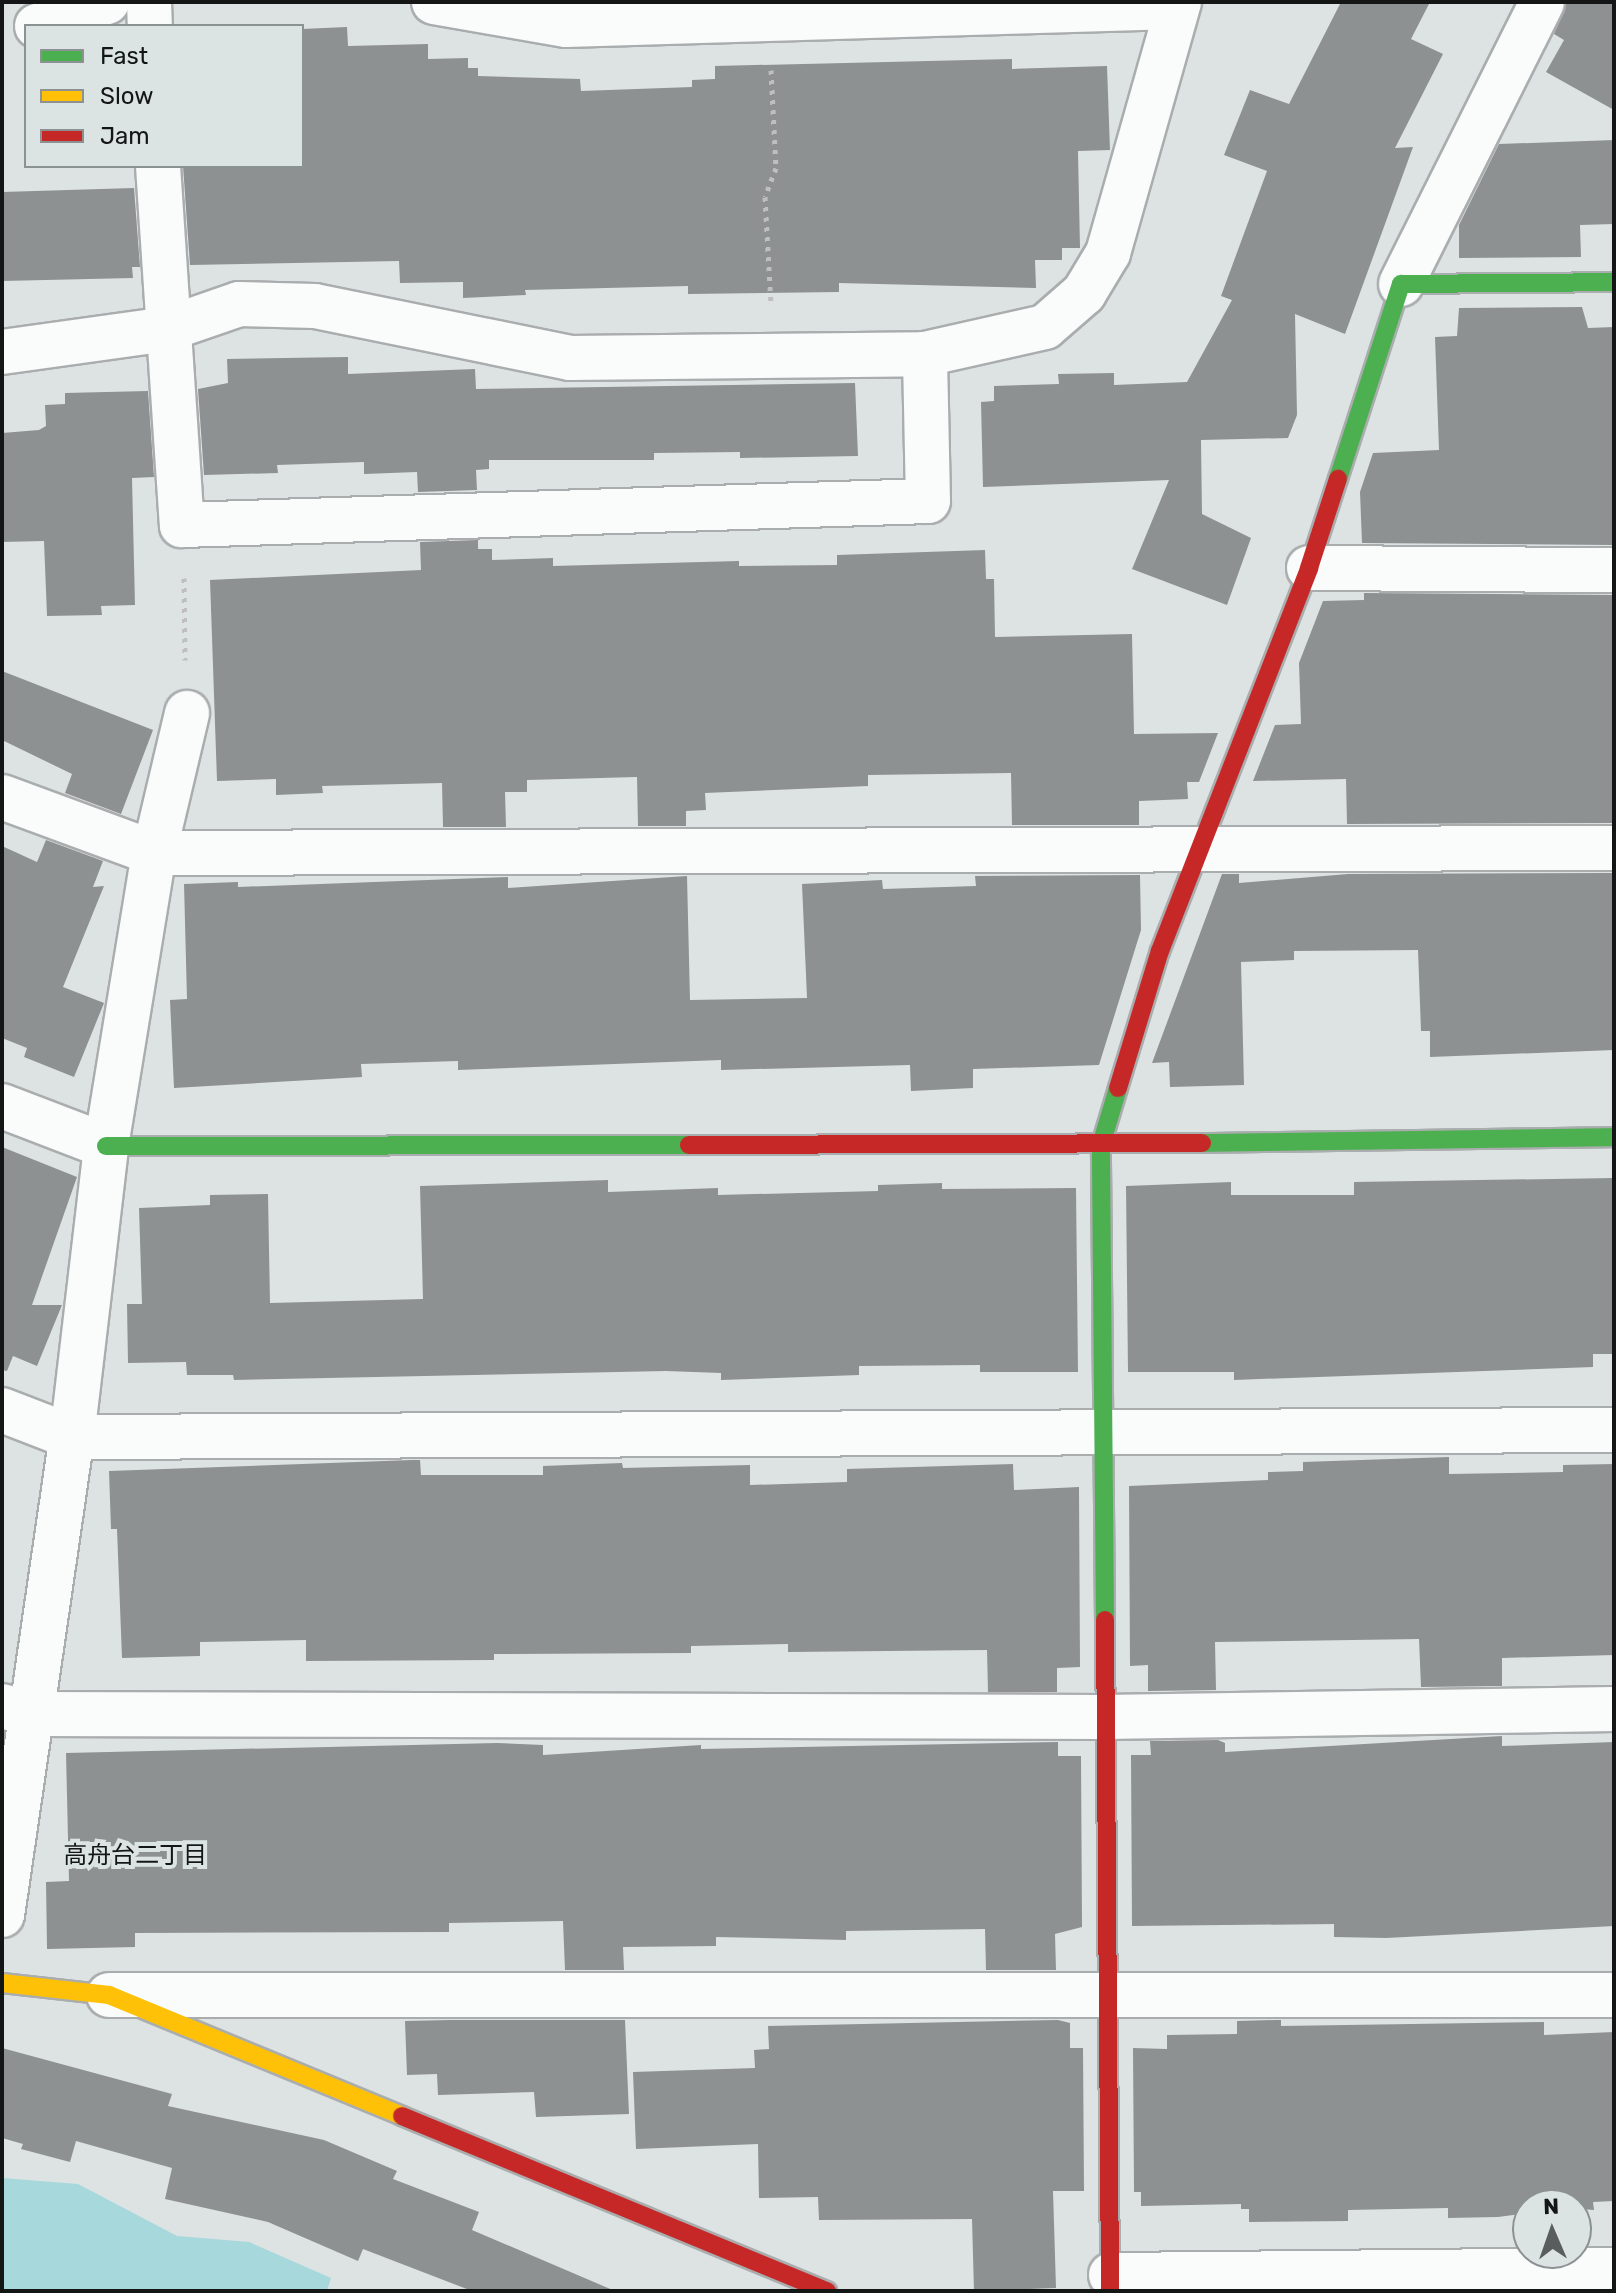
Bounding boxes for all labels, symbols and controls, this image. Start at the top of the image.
legend [24,24,304,168]
text: Fast [100,42,148,70]
text: Slow [100,82,153,110]
text: Jam [100,122,150,150]
district label: 高舟台二丁目 [63,1842,207,1870]
north arrow [1512,2189,1592,2269]
text: N [1543,2193,1560,2220]

